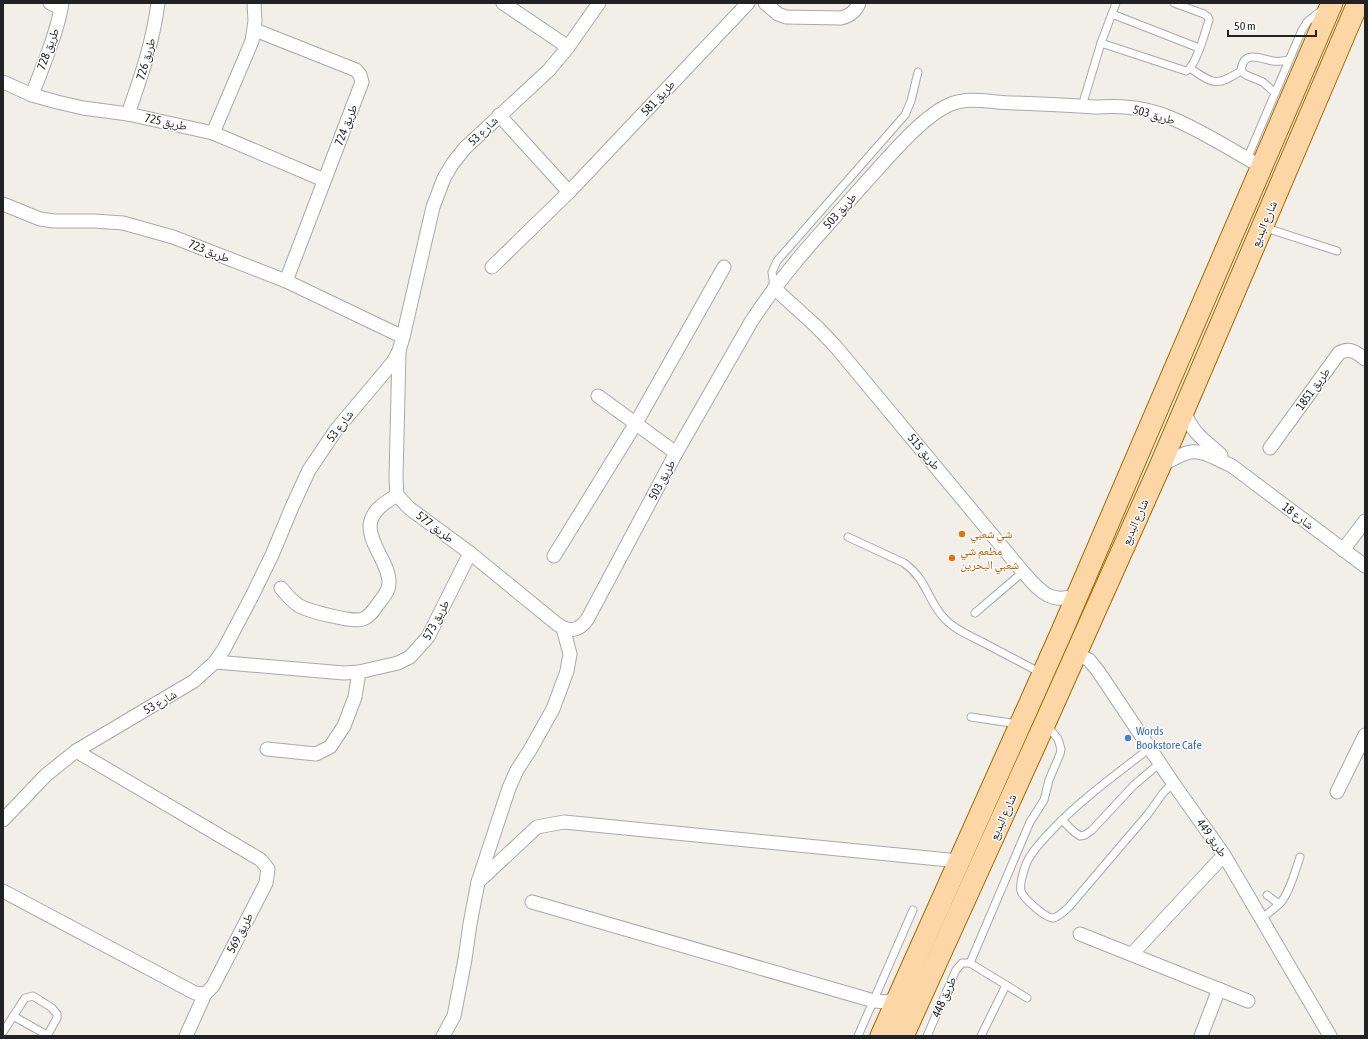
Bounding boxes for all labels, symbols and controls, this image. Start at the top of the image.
scale bar [1228,12,1316,38]
text: 50 m [1234,19,1256,33]
street label: طريق 728 [34,26,62,72]
street label: طريق 726 [133,36,159,82]
street label: طريق 581 [638,77,678,119]
street label: طريق 724 [332,102,360,148]
street label: طريق 503 [1131,102,1177,128]
street label: طريق 725 [143,111,189,134]
street label: شارع 53 [465,113,501,149]
street label: طريق 503 [820,190,860,232]
street label: شارع البديع [1248,199,1281,250]
street label: طريق 723 [186,237,232,265]
street label: طريق 1851 [1293,365,1333,413]
street label: شارع 53 [324,407,357,445]
street label: طريق 515 [905,431,943,473]
street label: طريق 503 [646,458,679,502]
street label: شارع البديع [1119,497,1152,548]
street label: شارع 18 [1279,500,1317,533]
street label: طريق 577 [413,508,457,546]
place label: شي شعبي [970,527,1013,544]
marker: شي شعبي [957,529,967,539]
place label: مطعم شي شعبي البحرين [960,544,1019,575]
marker: مطعم شي شعبي البحرين [947,553,957,563]
street label: طريق 573 [420,598,453,642]
street label: شارع 53 [141,687,180,718]
place label: Words Bookstore Cafe [1136,724,1202,752]
marker: Words Bookstore Cafe [1123,733,1133,743]
street label: شارع البديع [987,792,1020,843]
street label: طريق 449 [1194,816,1230,860]
street label: طريق 569 [224,911,256,955]
street label: طريق 448 [929,974,959,1020]

